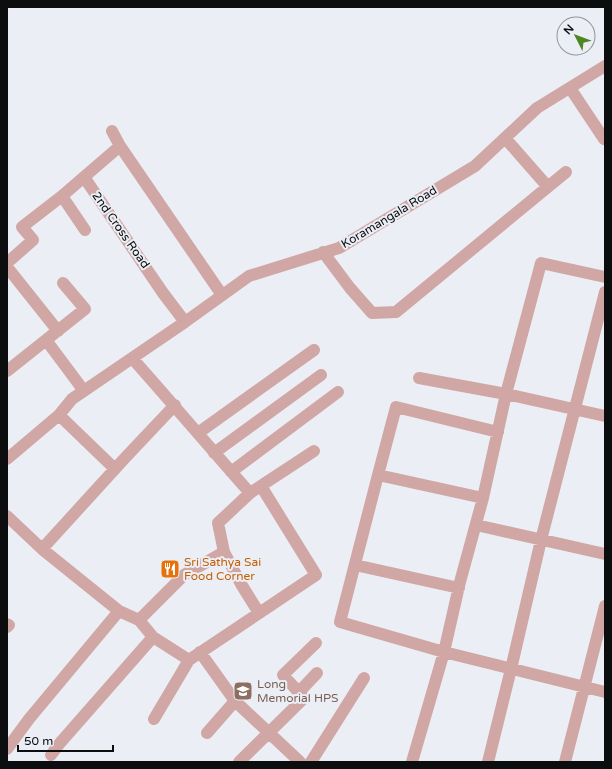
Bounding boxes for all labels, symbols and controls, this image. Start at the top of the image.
north arrow [556,16,596,56]
text: N [561,22,577,37]
street label: Koramangala Road [339,183,439,251]
street label: 2nd Cross Road [89,189,153,271]
place label: Sri Sathya Sai Food Corner [184,555,261,583]
restaurant icon: Sri Sathya Sai Food Corner [159,558,181,580]
place label: Long Memorial HPS [257,677,338,705]
school or university icon: Long Memorial HPS [232,680,254,702]
scale bar [18,727,113,753]
text: 50 m [24,734,53,748]

